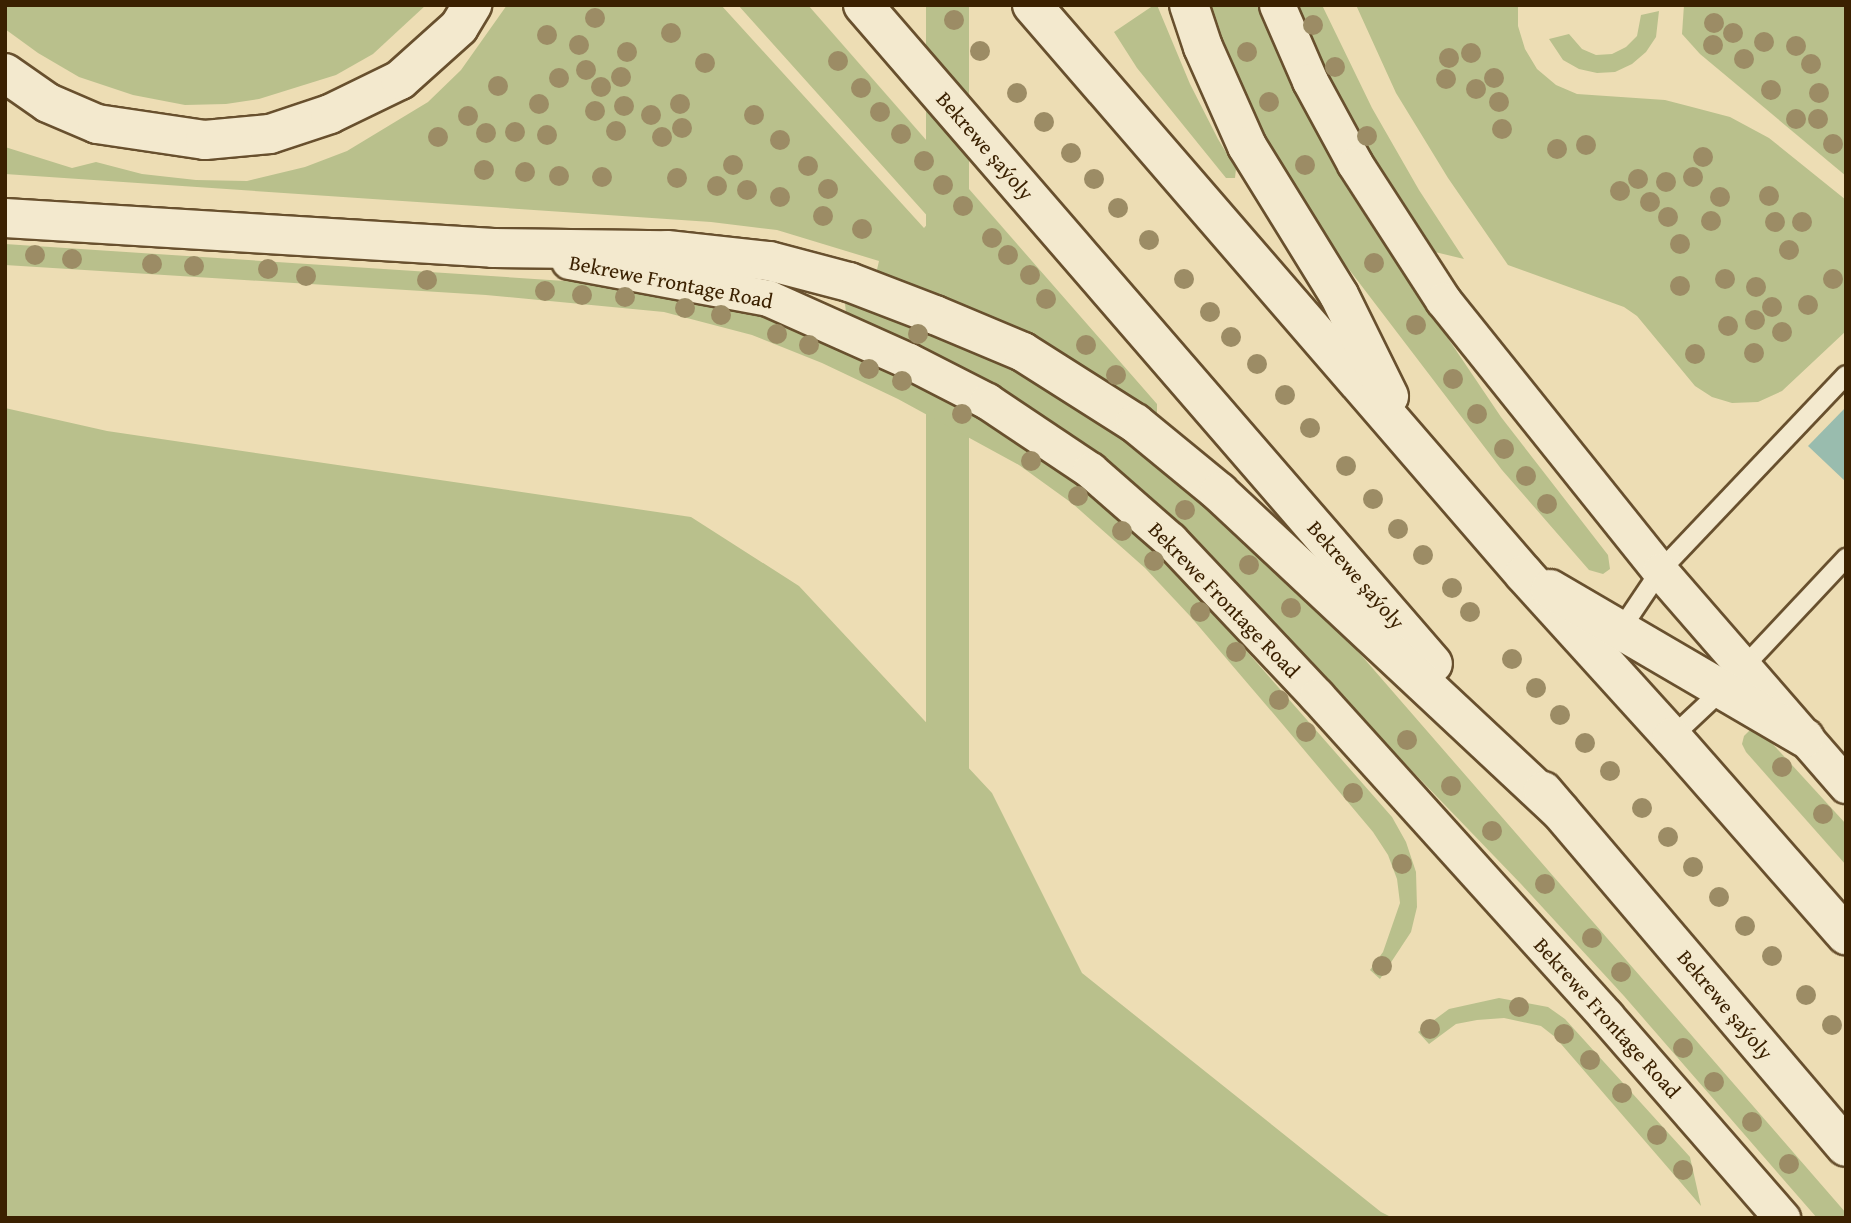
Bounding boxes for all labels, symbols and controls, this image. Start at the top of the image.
street label: Bekrewe şaýoly [931,87,1039,205]
street label: Bekrewe Frontage Road [567,250,775,314]
street label: Bekrewe şaýoly [1302,516,1410,634]
street label: Bekrewe Frontage Road [1143,517,1305,683]
street label: Bekrewe Frontage Road [1528,933,1686,1103]
street label: Bekrewe şaýoly [1672,945,1778,1065]

